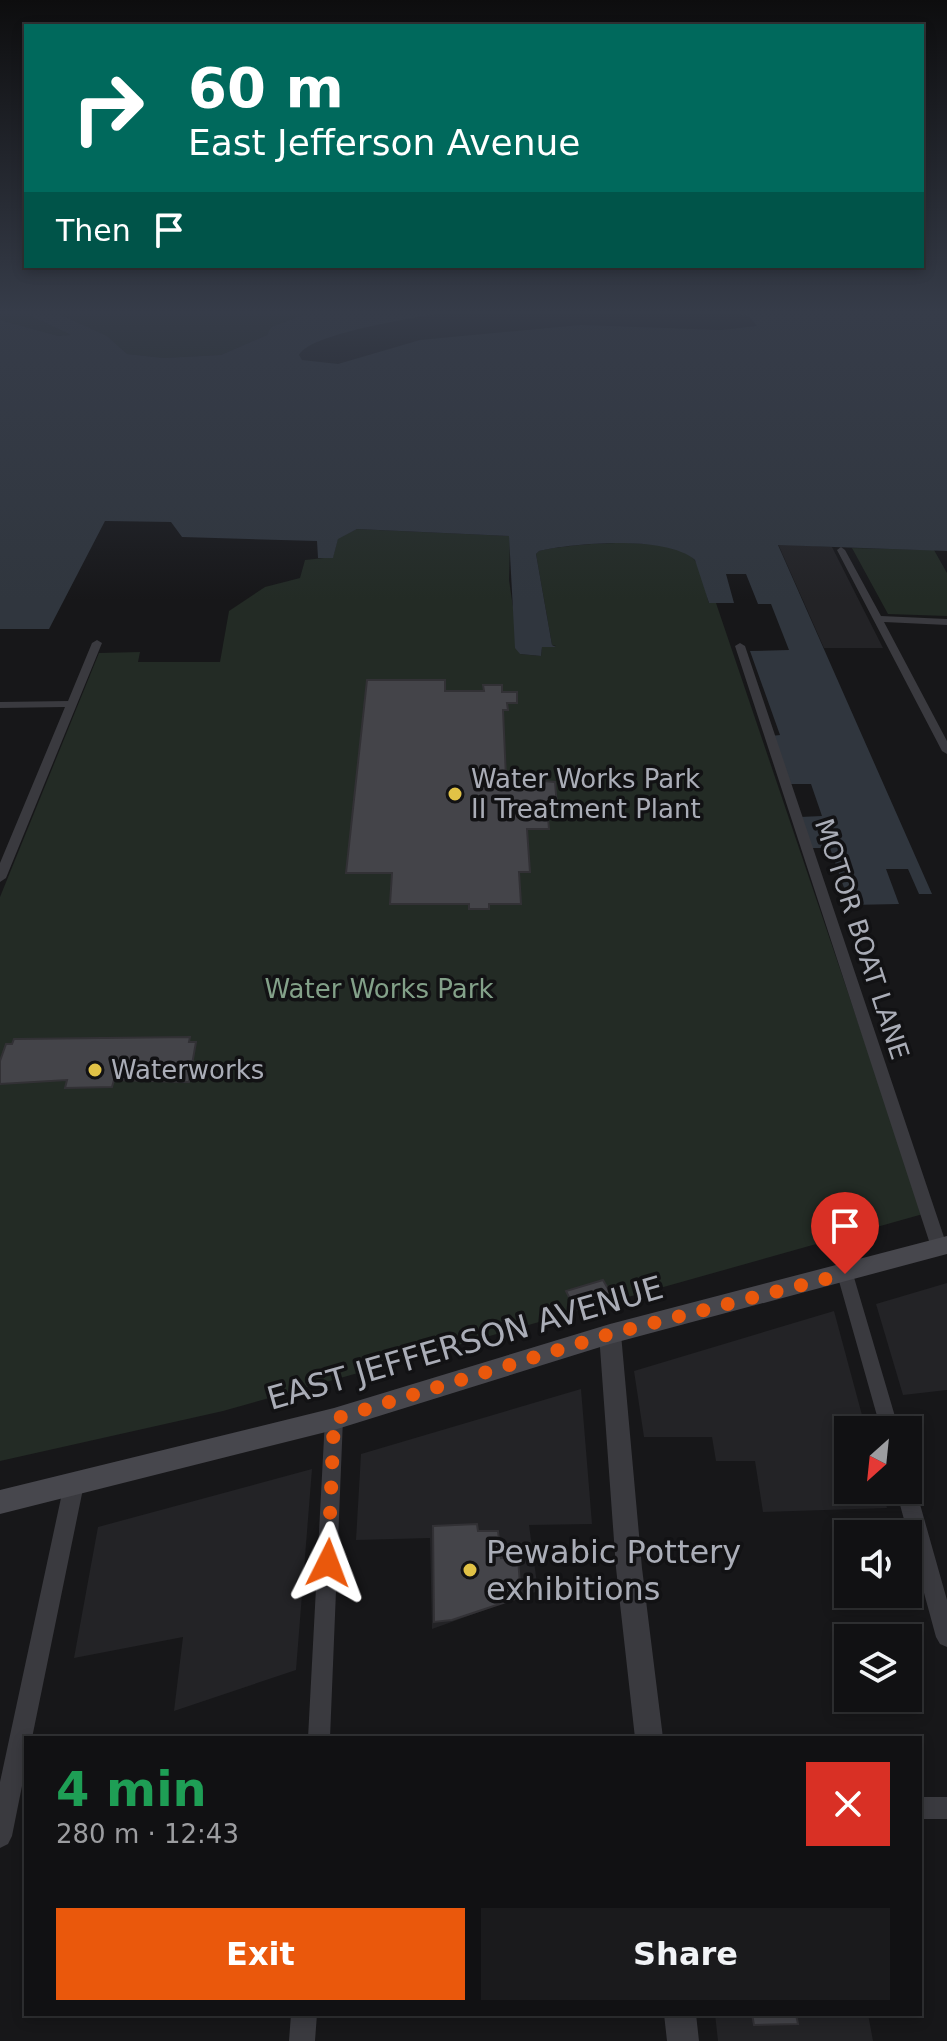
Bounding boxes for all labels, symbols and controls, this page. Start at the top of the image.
text: 60 m [188,55,344,120]
icon: right [56,56,160,160]
text: East Jefferson Avenue [188,122,580,163]
icon: arrive [147,208,191,252]
text: Then [56,213,131,248]
place label: Water Works Park II Treatment Plant [471,764,701,824]
marker: Water Works Park II Treatment Plant [446,785,464,803]
street label: MOTOR BOAT LANE [809,815,915,1063]
park label: Water Works Park [265,974,493,1004]
place label: Waterworks [111,1055,264,1085]
marker: Waterworks [86,1061,104,1079]
pin [811,1192,879,1274]
icon: arrive [823,1204,867,1248]
street label: EAST JEFFERSON AVENUE [263,1268,667,1418]
north arrow [834,1416,922,1504]
map controls [834,1416,922,1712]
button: sound [834,1520,922,1608]
position arrow [286,1521,370,1605]
place label: Pewabic Pottery exhibitions [486,1533,741,1608]
marker: Pewabic Pottery exhibitions [461,1561,479,1579]
button: layers [834,1624,922,1712]
text: 4 min [56,1761,207,1817]
button: close [806,1762,890,1846]
text: 280 m · 12:43 [56,1819,239,1849]
button: Exit [56,1908,465,2000]
button: Share [481,1908,890,2000]

